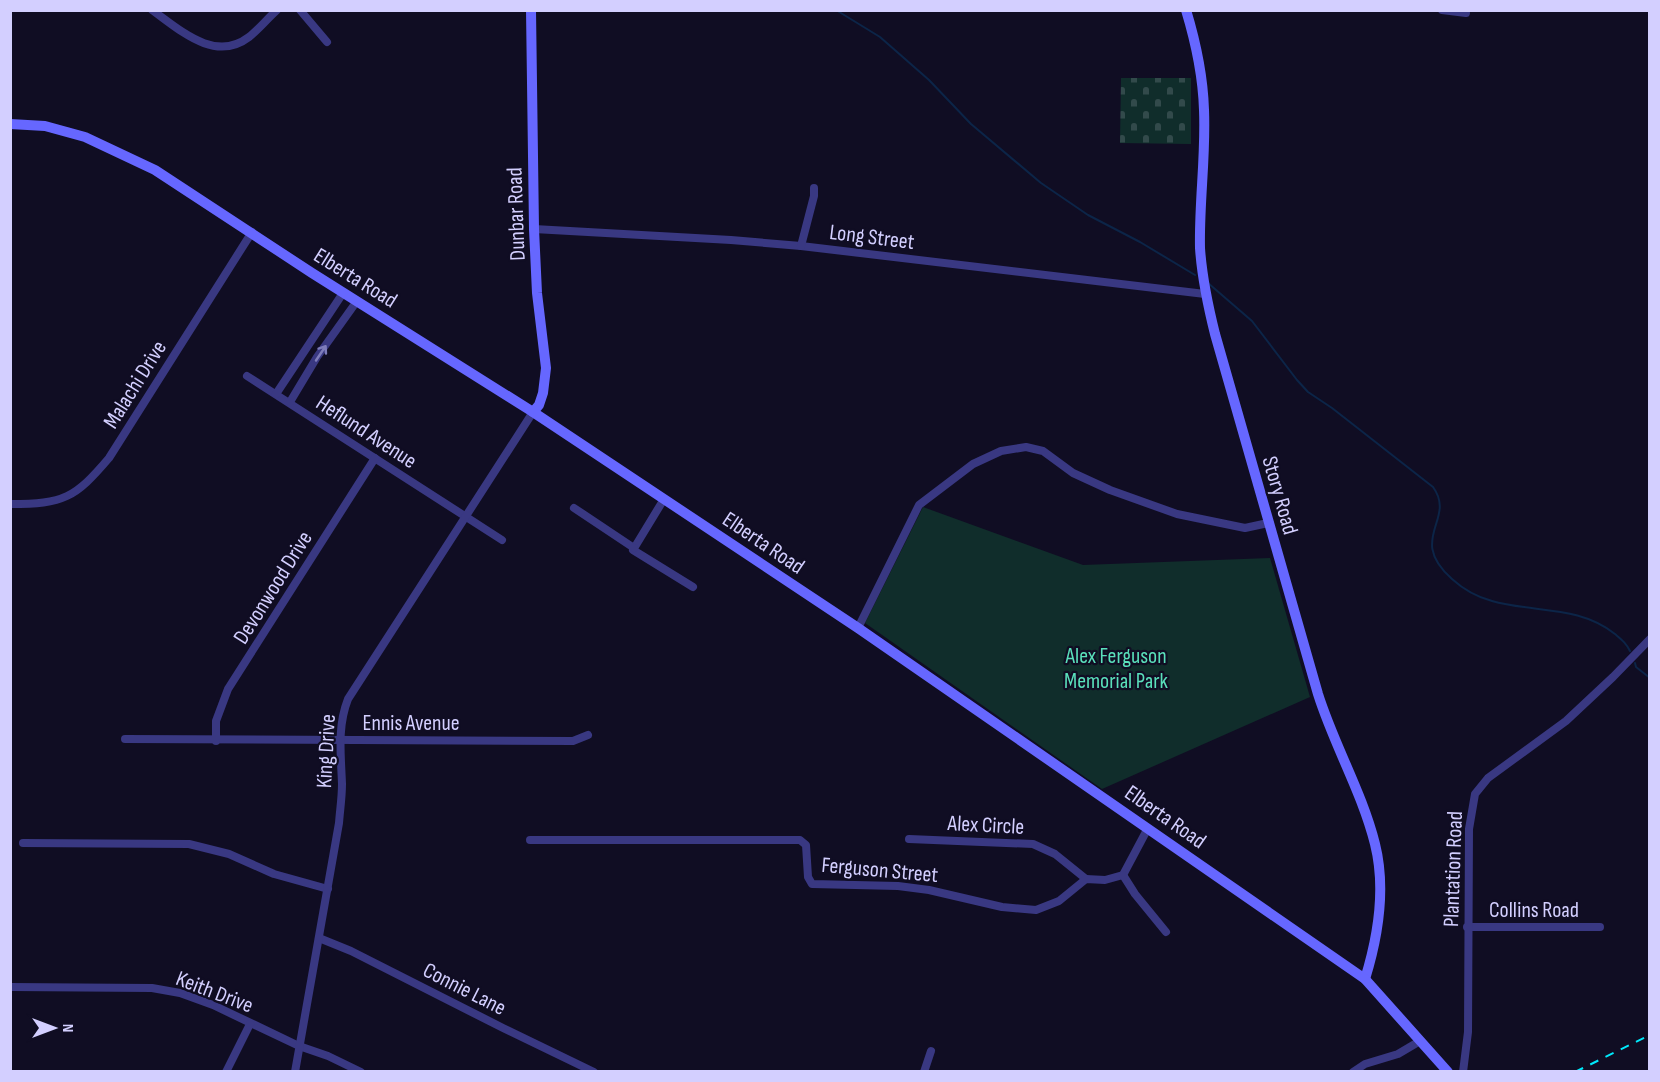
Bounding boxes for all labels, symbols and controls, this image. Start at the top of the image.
street label: Dunbar Road [501,167,532,261]
street label: Long Street [828,219,916,256]
street label: Elberta Road [309,242,402,314]
street label: Malachi Drive [98,336,173,434]
one-way arrow [315,345,327,361]
street label: Heflund Avenue [311,390,422,475]
street label: Story Road [1256,453,1304,538]
street label: Elberta Road [717,506,809,580]
street label: Devonwood Drive [228,526,319,649]
park label: Alex Ferguson Memorial Park [1064,643,1169,695]
street label: Ennis Avenue [362,710,460,737]
street label: King Drive [311,713,342,789]
street label: Elberta Road [1119,780,1211,855]
street label: Alex Circle [946,810,1025,841]
street label: Plantation Road [1438,811,1469,927]
street label: Ferguson Street [820,852,940,889]
street label: Collins Road [1489,897,1579,924]
street label: Connie Lane [418,957,510,1022]
street label: Keith Drive [172,965,257,1019]
north arrow [24,998,84,1058]
text: N [58,1024,77,1032]

